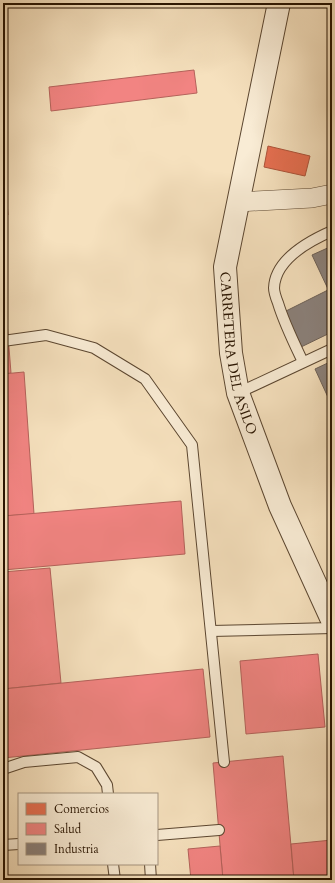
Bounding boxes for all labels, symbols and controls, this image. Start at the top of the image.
street label: CARRETERA DEL ASILO [216,271,262,437]
legend [18,793,158,865]
text: Comercios [54,801,109,817]
text: Salud [54,821,82,837]
text: Industria [54,841,99,857]

